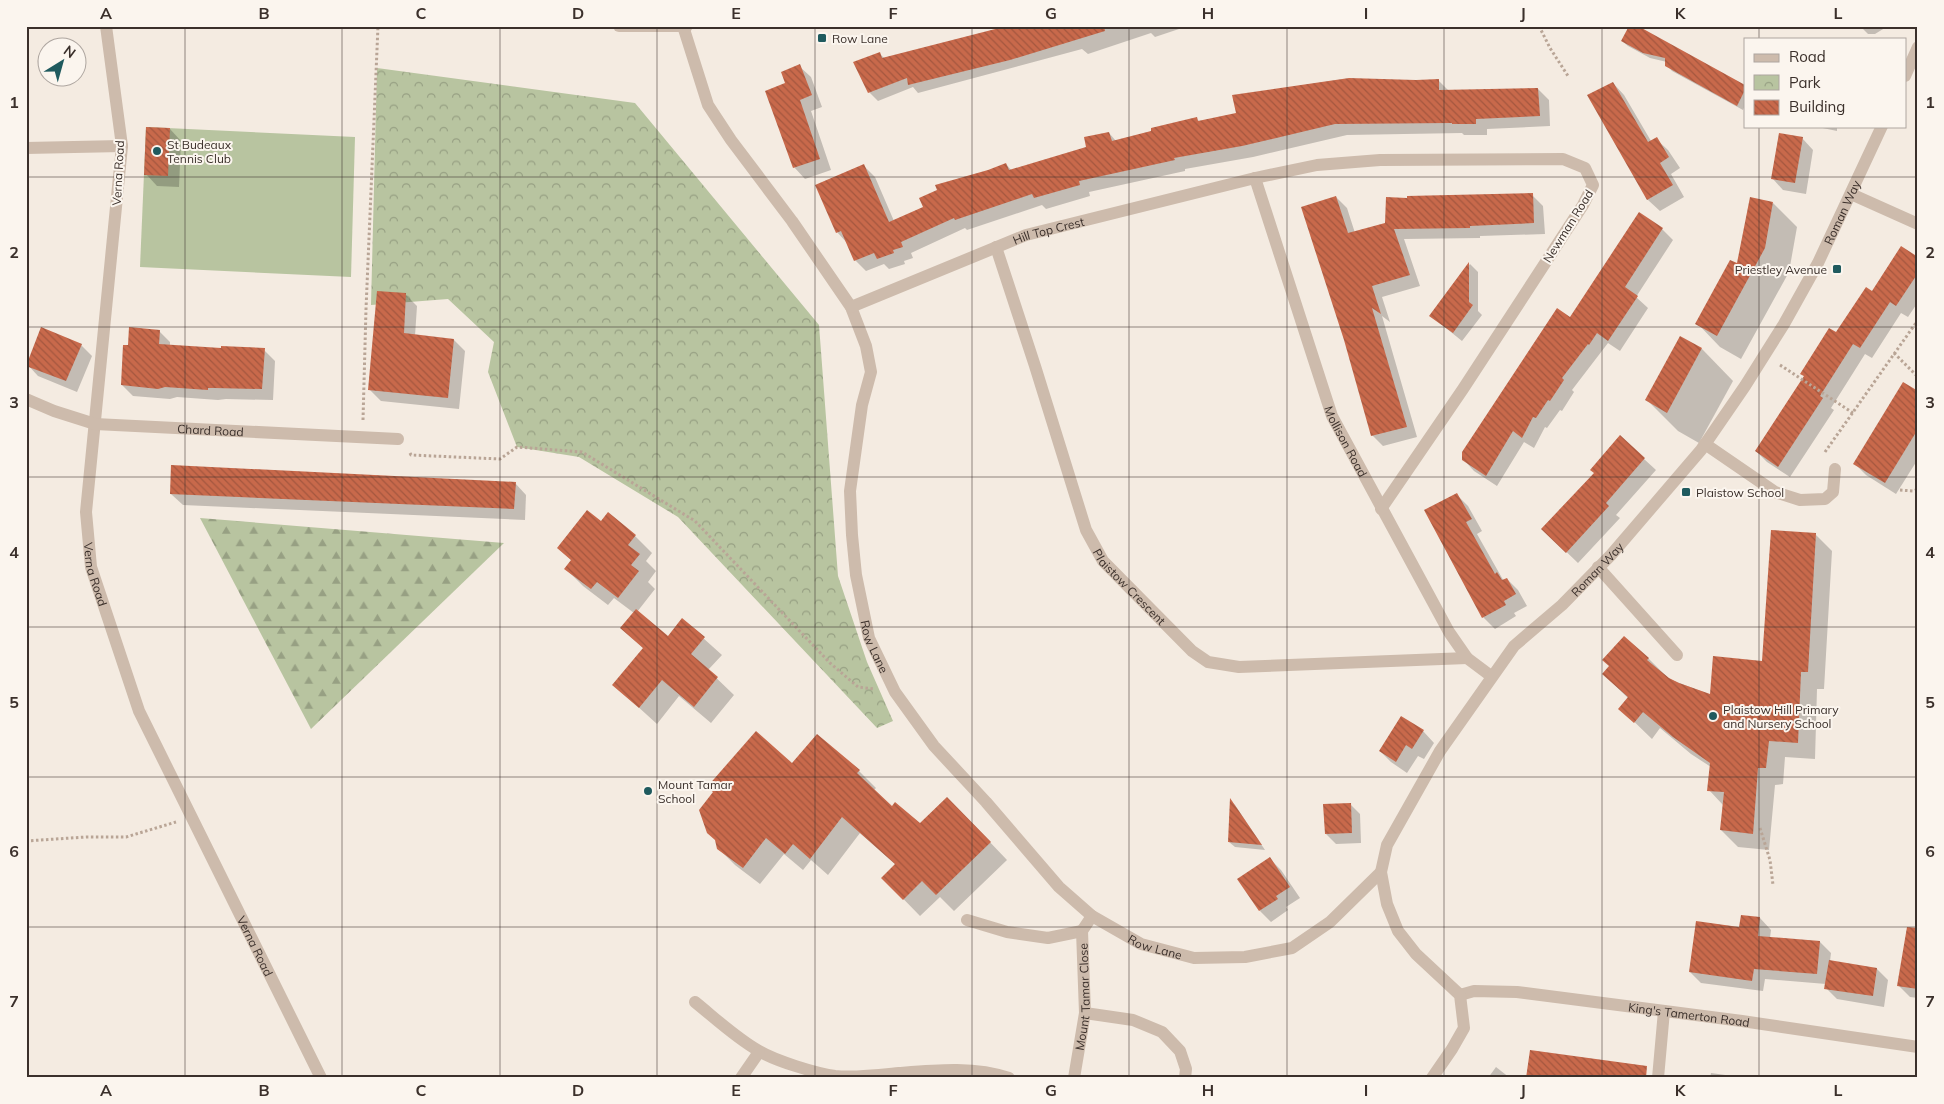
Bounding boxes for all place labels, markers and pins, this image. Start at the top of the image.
place label: Row Lane [832,31,888,46]
marker: Row Lane [816,32,828,44]
place label: St Budeaux Tennis Club [167,137,232,166]
marker: St Budeaux Tennis Club [151,145,163,157]
place label: Priestley Avenue [1735,262,1827,277]
marker: Priestley Avenue [1831,263,1843,275]
place label: Plaistow School [1696,485,1784,500]
marker: Plaistow School [1680,486,1692,498]
place label: Plaistow Hill Primary and Nursery School [1723,702,1839,731]
marker: Plaistow Hill Primary and Nursery School [1707,710,1719,722]
place label: Mount Tamar School [658,777,733,806]
marker: Mount Tamar School [642,785,654,797]

